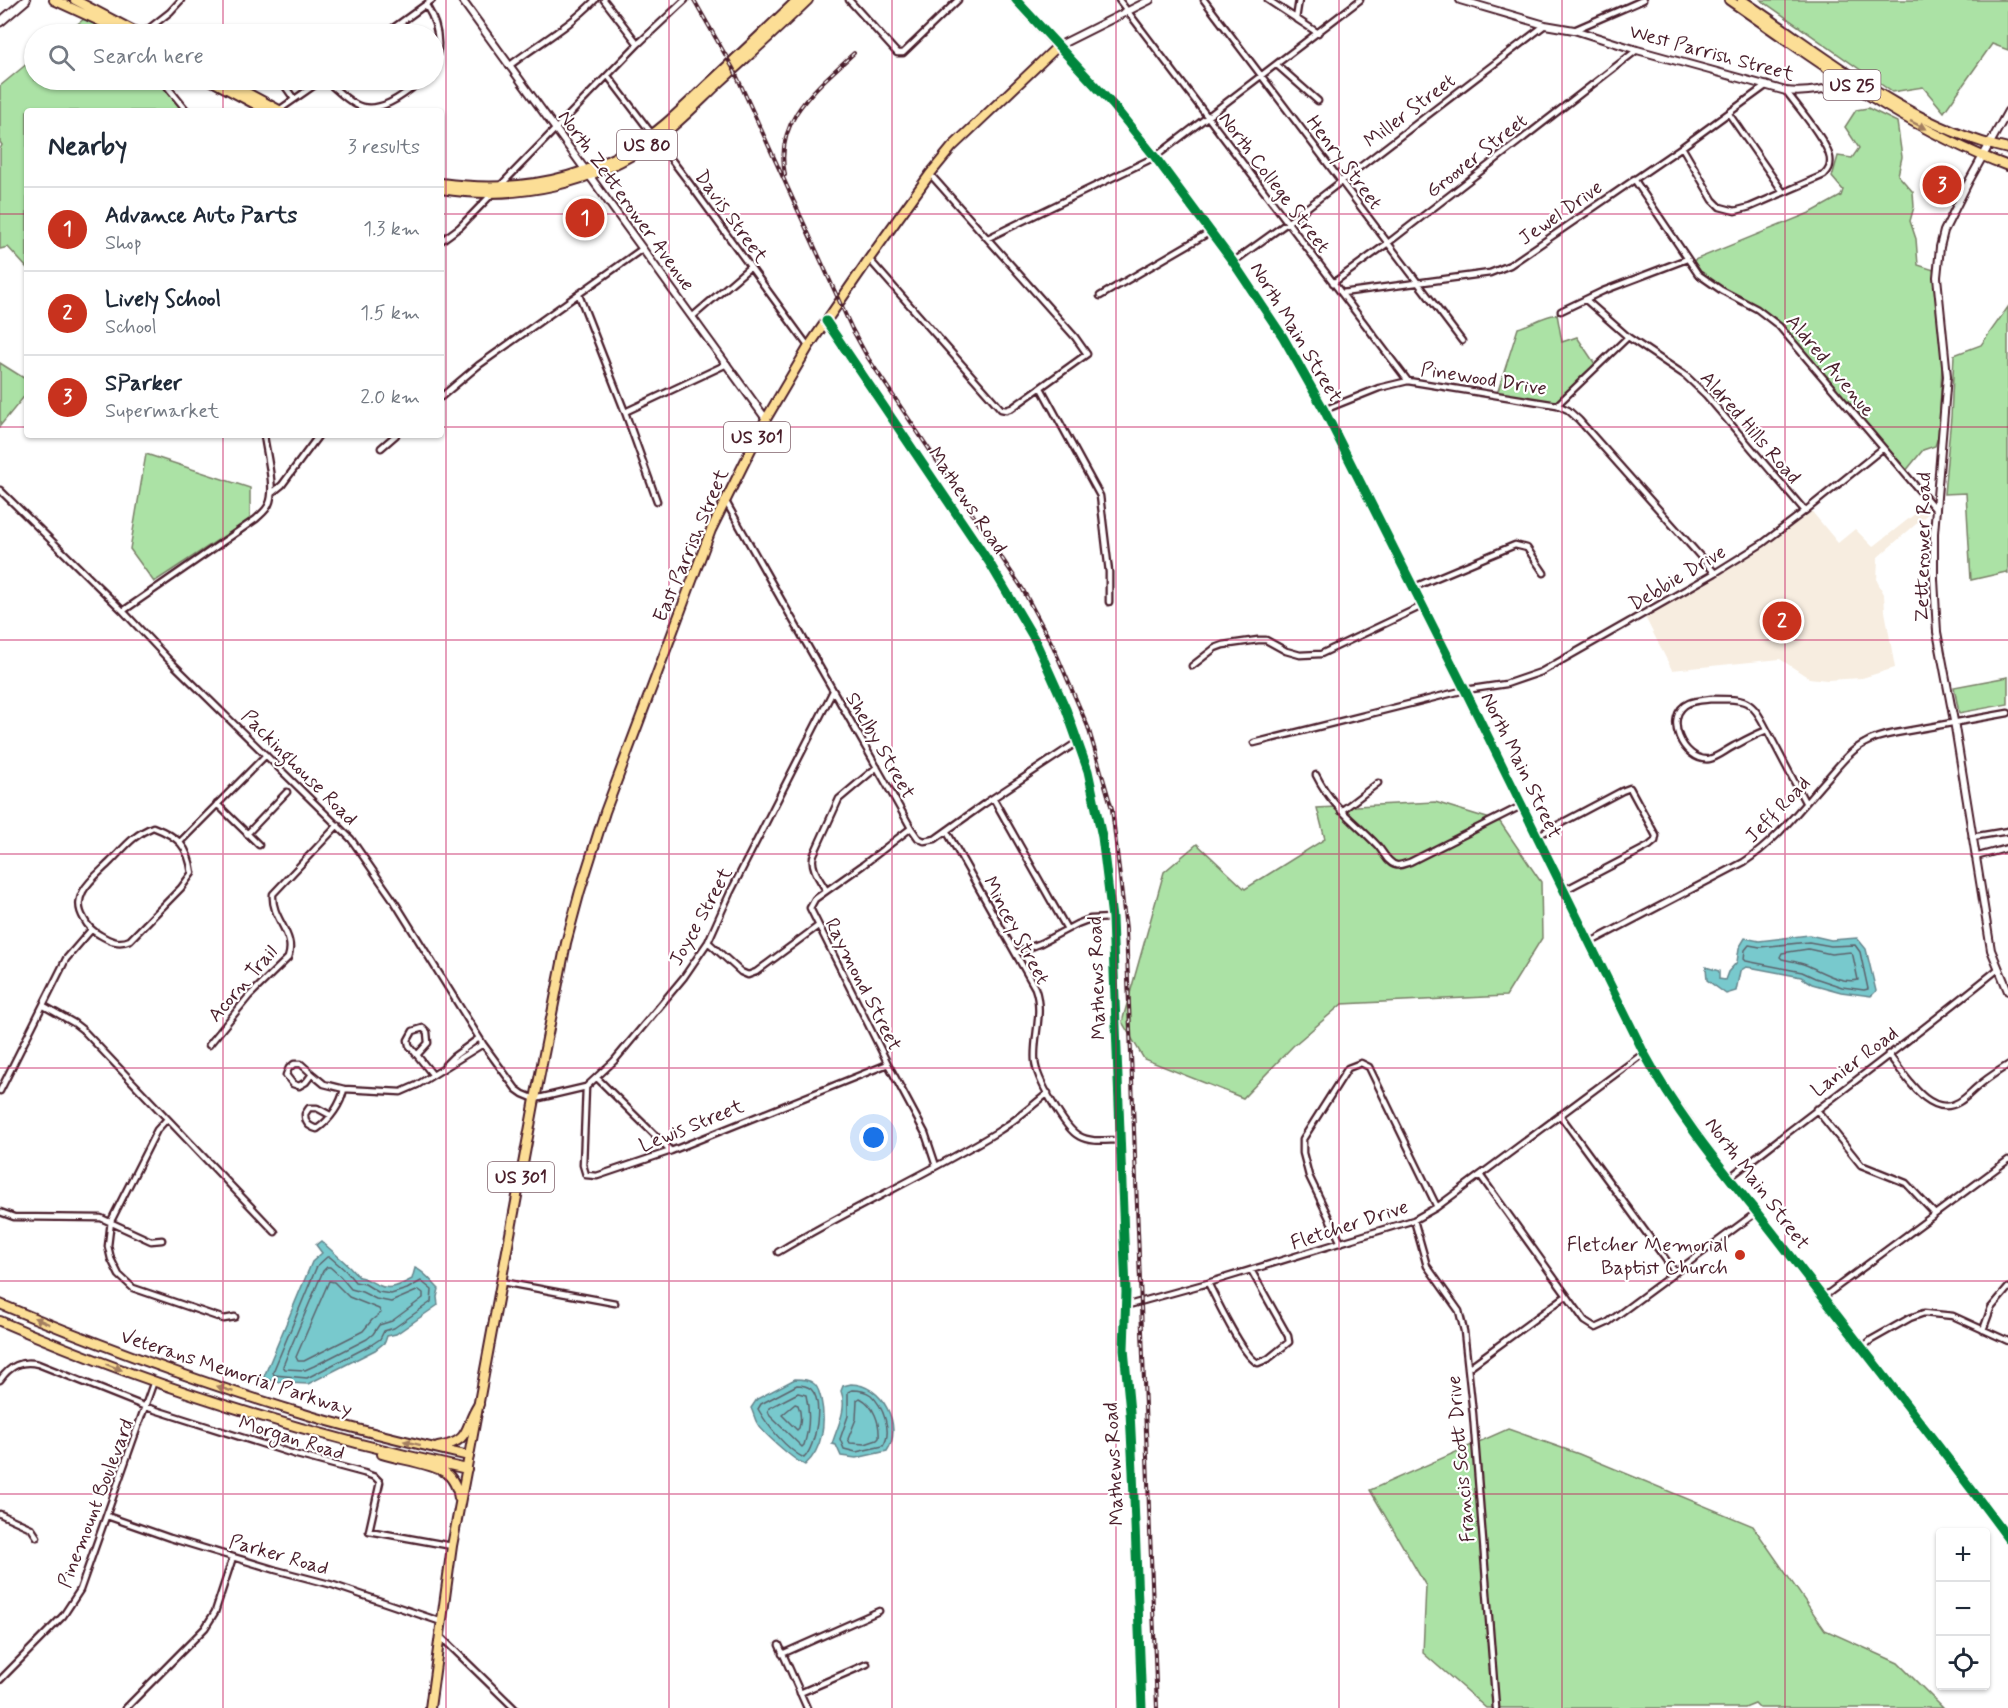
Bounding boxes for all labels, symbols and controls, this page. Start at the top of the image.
street label: West Parrish Street [1626,18,1797,89]
search box [24,24,444,90]
icon: search [45,41,78,74]
text: Search here [93,43,204,71]
street label: Miller Street [1359,68,1461,155]
road number: US 25 [1824,70,1880,100]
street label: North Zetterower Avenue [551,105,701,297]
street label: North College Street [1212,107,1336,259]
street label: Groover Street [1420,108,1533,204]
street label: Henry Street [1299,110,1388,216]
one-way arrow [1909,120,1926,130]
text: Nearby [48,130,127,164]
road number: US 80 [617,130,677,160]
text: 3 results [348,134,420,161]
pin: 3 [1922,162,1962,207]
street label: Davis Street [688,165,774,269]
street label: Jewel Drive [1513,174,1608,252]
pin: 1 [566,196,604,240]
text: Advance Auto Parts [105,202,297,230]
text: 1 [63,216,72,243]
text: 1.3 km [363,216,420,243]
text: Shop [105,230,142,257]
street label: North Main Street [1243,258,1348,408]
text: Lively School [105,286,221,314]
text: 2 [63,300,72,327]
text: 1.5 km [360,300,420,327]
street label: Aldred Avenue [1779,309,1881,423]
text: School [105,314,157,341]
street label: Pinewood Drive [1419,356,1549,403]
street label: Aldred Hills Road [1693,366,1806,490]
text: SParker [105,370,182,398]
text: 3 [63,384,72,411]
text: 2.0 km [360,384,420,411]
text: Supermarket [105,398,219,425]
road number: US 301 [724,422,790,452]
street label: Mathews Road [921,442,1013,560]
street label: East Parrish Street [647,465,736,626]
street label: Zetterower Road [1909,472,1938,622]
street label: Debbie Drive [1624,539,1731,618]
pin: 2 [1762,598,1802,644]
street label: Shelby Street [838,687,921,804]
street label: North Main Street [1474,688,1568,843]
street label: Packinghouse Road [233,704,363,834]
street label: Jeff Road [1739,771,1817,849]
street label: Joyce Street [663,862,740,971]
street label: Mincey Street [976,872,1055,990]
street label: Raymond Street [818,914,908,1056]
street label: Mathews Road [1082,916,1113,1040]
street label: Acorn Trail [202,940,284,1028]
street label: Lanier Road [1806,1021,1904,1104]
street label: Lewis Street [635,1093,748,1160]
street label: North Main Street [1698,1112,1815,1256]
your location [859,1123,888,1152]
road number: US 301 [488,1162,554,1192]
street label: Fletcher Drive [1287,1194,1412,1257]
place label: Fletcher Memorial Baptist Church [1567,1232,1728,1282]
marker: Fletcher Memorial Baptist Church [1733,1248,1747,1262]
one-way arrow [33,1316,51,1325]
street label: Veterans Memorial Parkway [117,1323,356,1424]
one-way arrow [105,1362,123,1372]
street label: Francis Scott Drive [1441,1374,1482,1543]
one-way arrow [216,1384,234,1394]
street label: Mathews Road [1098,1401,1131,1527]
street label: Morgan Road [235,1410,348,1468]
street label: Pinemount Boulevard [52,1415,141,1592]
one-way arrow [403,1437,421,1447]
street label: Parker Road [226,1528,331,1583]
map controls [1936,1528,1990,1690]
button: + [1936,1528,1990,1582]
button: − [1936,1582,1990,1636]
button: locate [1936,1636,1990,1690]

